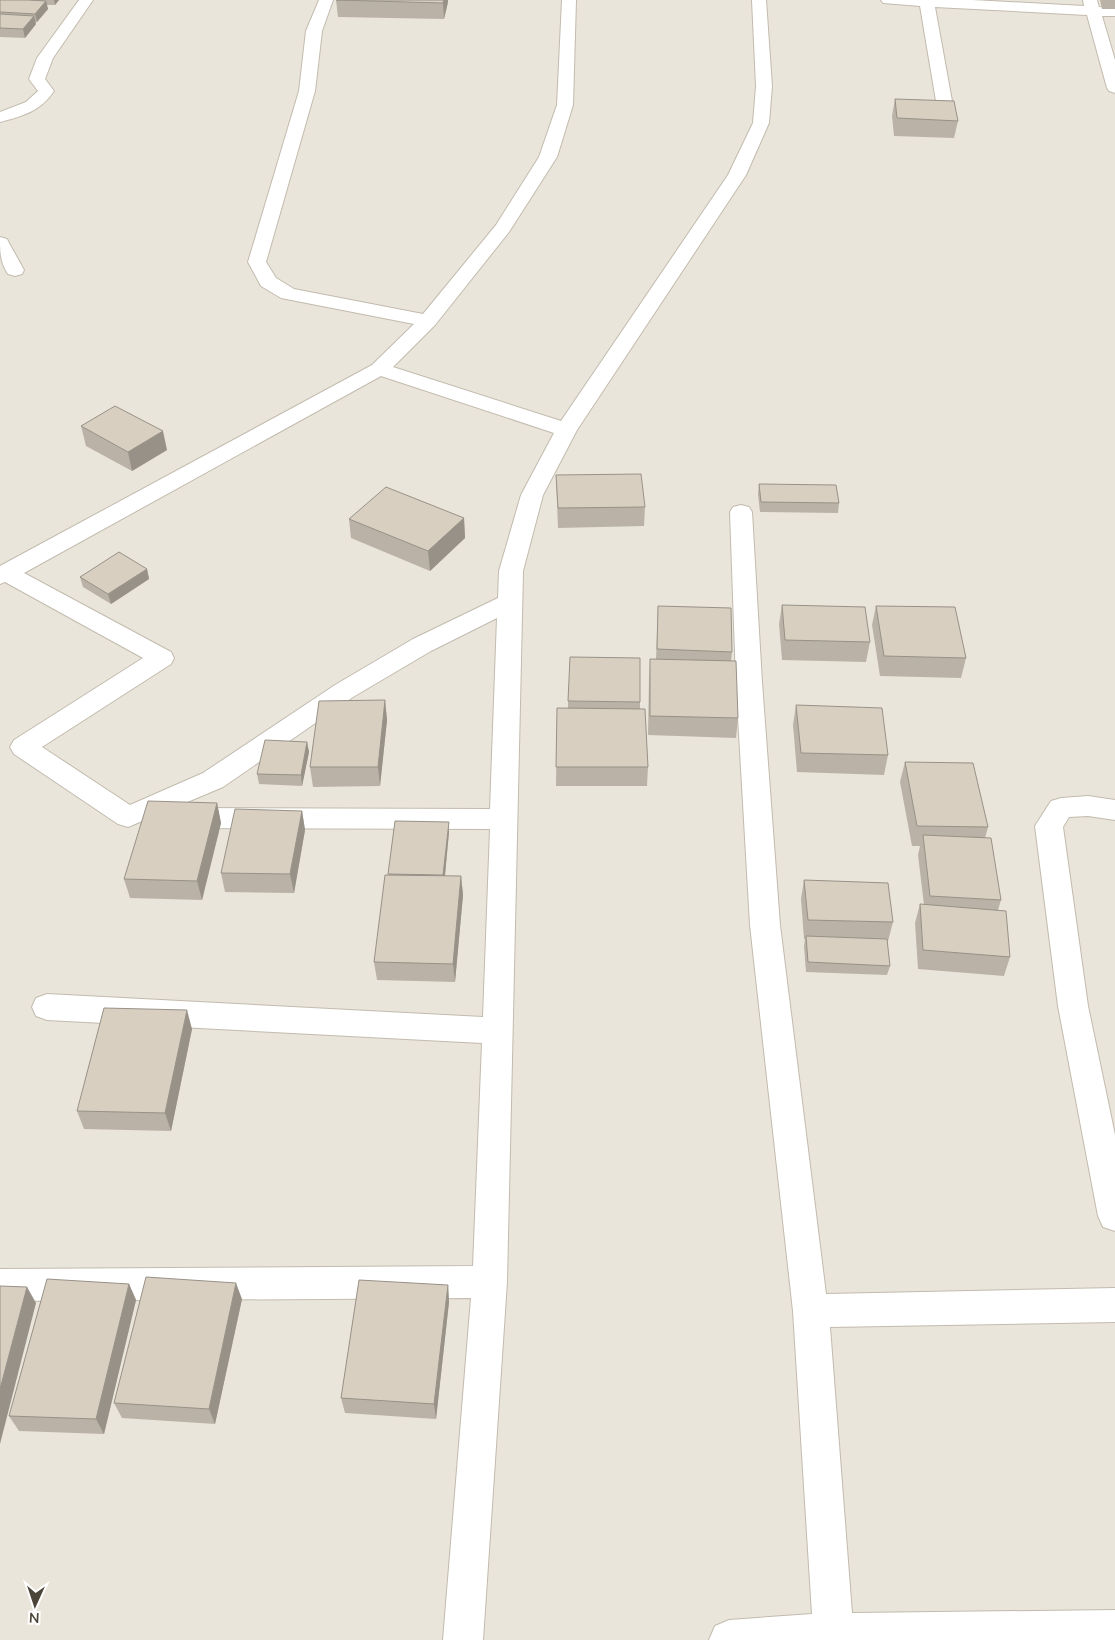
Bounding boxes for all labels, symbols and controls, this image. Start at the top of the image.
north arrow [10,1580,60,1630]
text: N [29,1609,40,1627]

